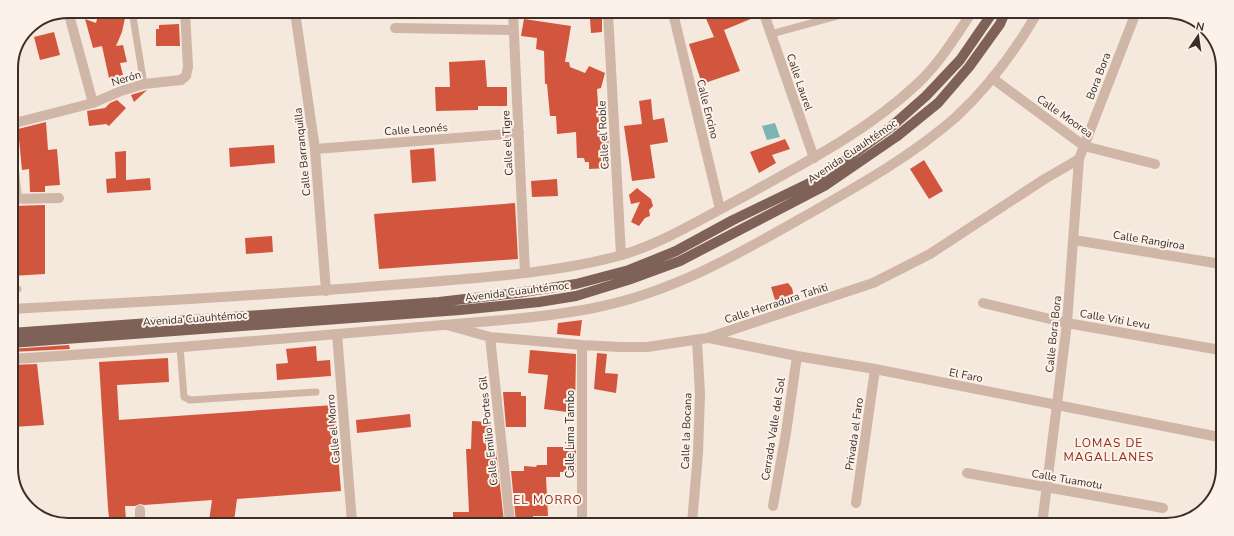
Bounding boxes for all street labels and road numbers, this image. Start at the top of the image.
street label: Bora Bora [1083,50,1114,102]
street label: Calle Laurel [783,52,816,113]
street label: Nerón [109,67,143,90]
street label: Calle Encino [693,78,722,140]
street label: Calle Moorea [1034,92,1096,141]
street label: Calle el Roble [594,100,613,170]
street label: Calle Barranquilla [290,107,315,197]
street label: Calle el Tigre [498,110,517,176]
street label: Avenida Cuauhtémoc [805,116,900,187]
street label: Calle Leonés [384,120,448,139]
street label: Calle Rangiroa [1112,227,1186,254]
street label: Avenida Cuauhtémoc [464,278,570,305]
street label: Calle Herradura Tahiti [722,280,830,327]
street label: Calle Bora Bora [1042,295,1065,373]
street label: Calle Viti Levu [1079,306,1151,333]
street label: Avenida Cuauhtémoc [142,307,248,330]
street label: El Faro [948,365,984,386]
street label: Calle Emilio Portes Gil [475,375,502,486]
street label: Cerrada Valle del Sol [758,376,789,482]
street label: Calle Lima Tambo [563,390,578,478]
street label: Calle la Bocana [678,392,695,470]
street label: Calle el Morro [323,394,344,464]
street label: Privada el Faro [842,397,867,471]
street label: Calle Tuamotu [1030,466,1103,493]

